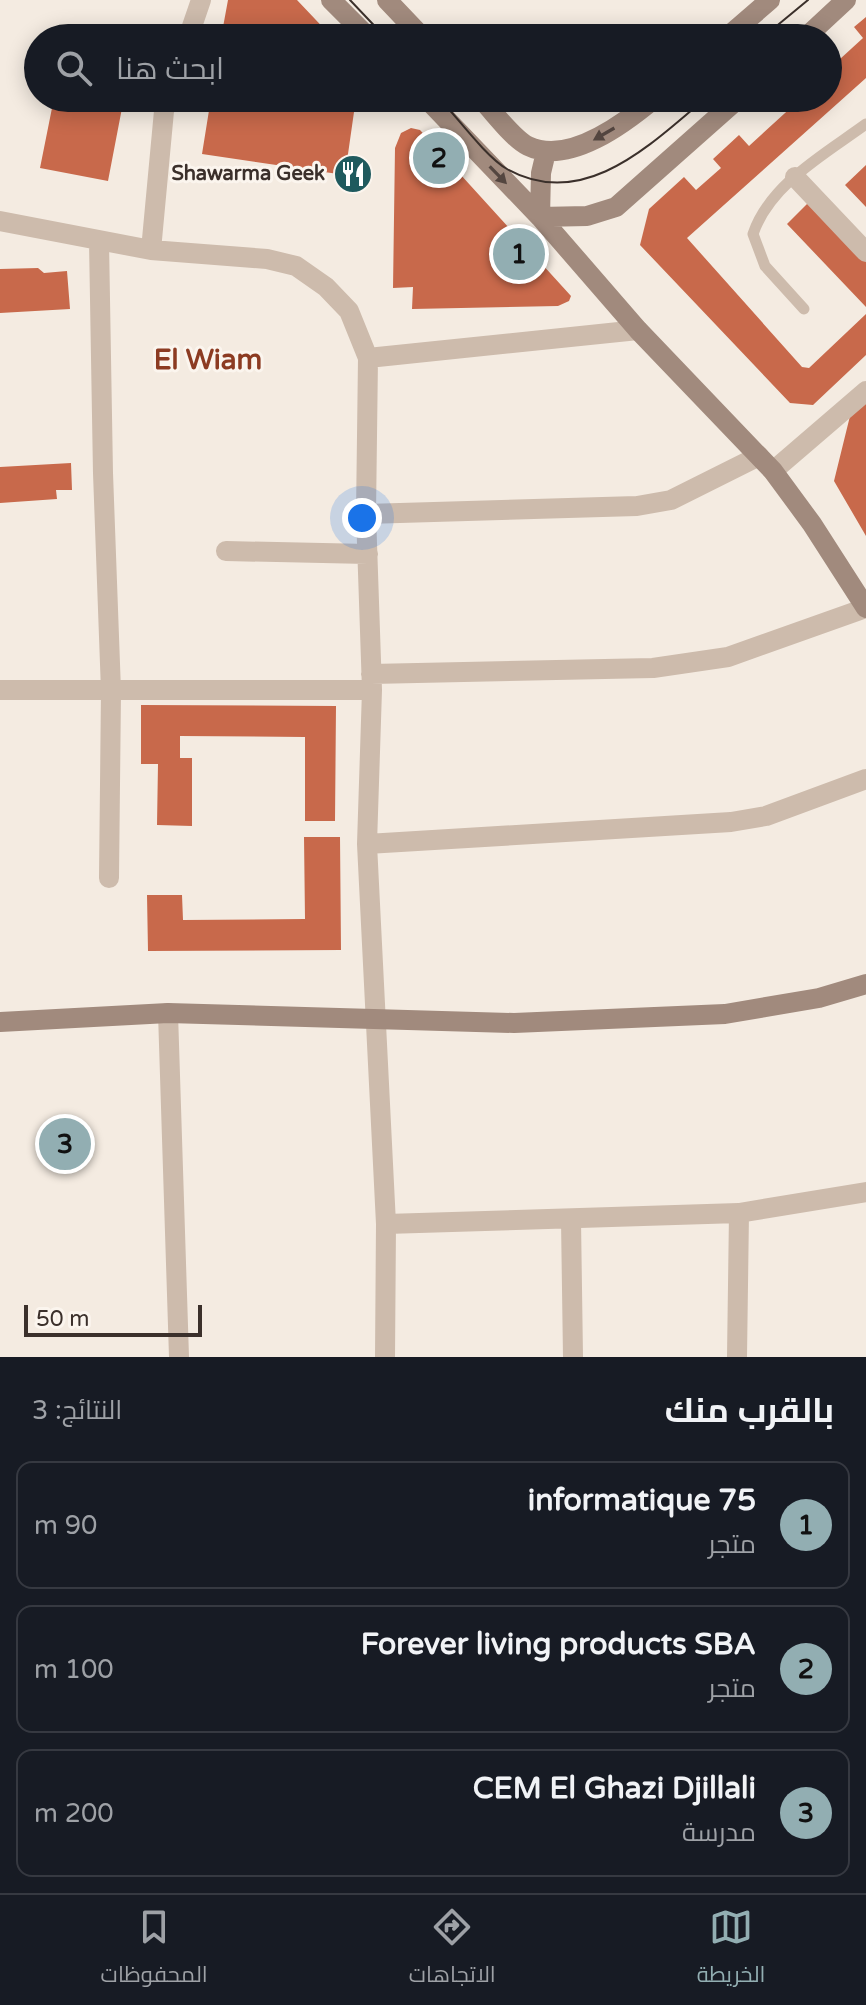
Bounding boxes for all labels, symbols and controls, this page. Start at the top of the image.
search box [24,24,842,112]
icon: search [52,46,96,90]
text: ابحث هنا [116,51,224,88]
one-way arrow [593,126,615,140]
pin: 2 [413,128,465,188]
restaurant icon: Shawarma Geek [332,153,374,195]
place label: Shawarma Geek [172,162,325,186]
one-way arrow [488,165,507,184]
pin: 1 [493,224,545,284]
district label: El Wiam [154,343,262,377]
your location [342,498,382,538]
pin: 3 [39,1114,91,1174]
scale bar [24,1301,202,1337]
text: 50 m [36,1306,90,1332]
text: بالقرب منك [665,1391,834,1432]
text: النتائج: 3 [32,1395,122,1426]
text: 75 informatique [528,1482,756,1519]
text: 90 m [34,1510,97,1541]
text: 1 [798,1510,814,1541]
text: متجر [708,1529,756,1560]
text: Forever living products SBA [361,1626,756,1663]
text: 100 m [34,1654,114,1685]
text: 2 [798,1654,814,1685]
text: متجر [708,1673,756,1704]
text: CEM El Ghazi Djillali [473,1770,756,1807]
text: 200 m [34,1798,114,1829]
text: 3 [798,1798,814,1829]
text: مدرسة [682,1817,756,1848]
tab: المحفوظات [101,1905,208,1995]
tab: الاتجاهات [409,1905,496,1995]
tab: الخريطة [697,1905,765,1995]

